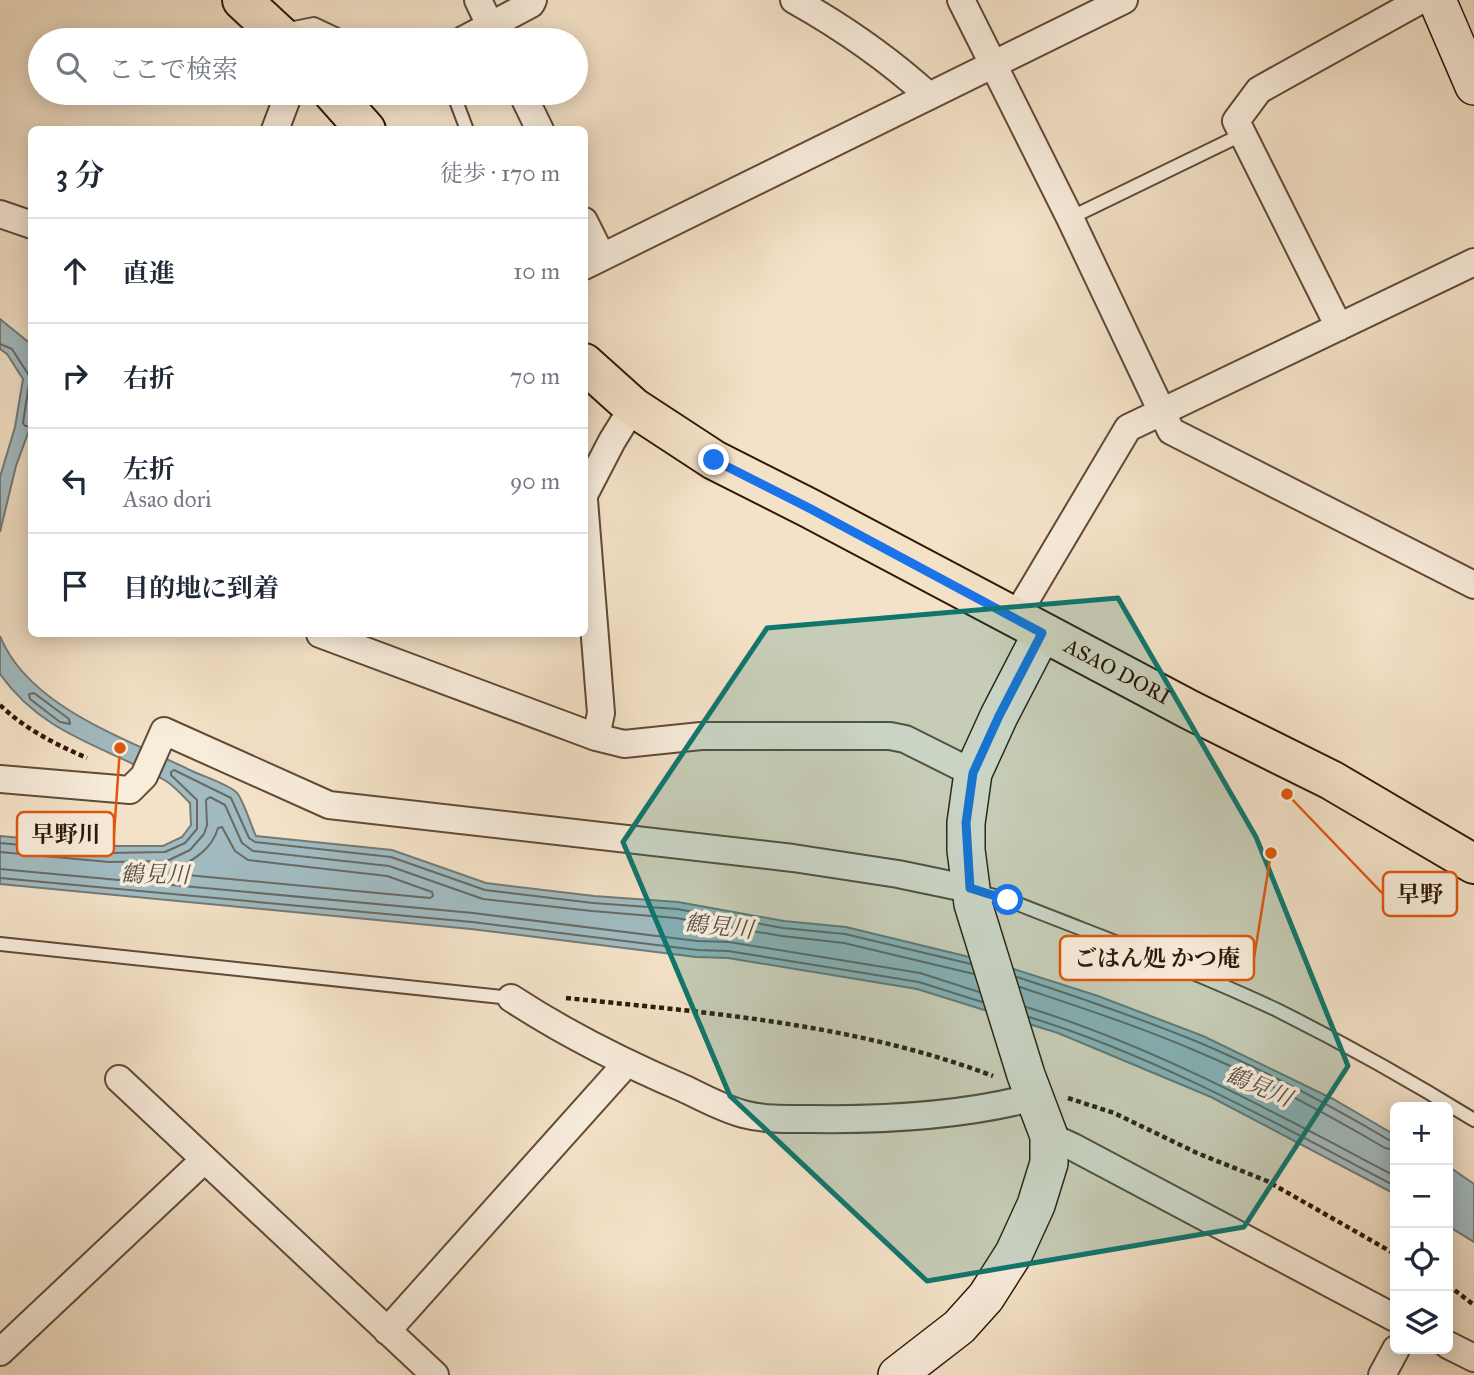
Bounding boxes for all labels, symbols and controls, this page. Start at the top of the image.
search box [28,28,588,105]
icon: search [52,48,90,86]
text: ここで検索 [108,53,238,85]
text: 3 分 [56,157,104,193]
text: 徒歩 · 170 m [440,159,560,187]
icon: ahead [56,252,94,290]
text: 直進 [123,257,175,289]
text: 10 m [513,257,560,285]
icon: right [56,357,94,395]
text: 右折 [123,362,175,394]
text: 70 m [510,362,560,390]
route end [698,444,729,475]
text: 左折 [123,453,175,485]
icon: left [56,462,94,500]
text: 90 m [510,467,560,495]
text: Asao dori [123,485,212,513]
icon: arrive [56,567,94,605]
text: 目的地に到着 [123,572,279,604]
street label: ASAO DORI [1059,632,1175,710]
callout: 早野川 [17,812,114,856]
text: 早野川 [32,820,101,848]
water label: 鶴見川 [120,859,193,889]
callout: 早野 [1383,872,1457,916]
text: 早野 [1397,880,1444,908]
route start [992,884,1023,915]
water label: 鶴見川 [683,908,758,944]
callout: ごはん処 かつ庵 [1060,936,1254,980]
text: ごはん処 かつ庵 [1074,944,1240,972]
water label: 鶴見川 [1222,1060,1299,1114]
map controls [1390,1102,1453,1354]
button: + [1390,1102,1453,1165]
button: − [1390,1165,1453,1228]
button: locate [1390,1228,1453,1291]
button: layers [1390,1291,1453,1354]

